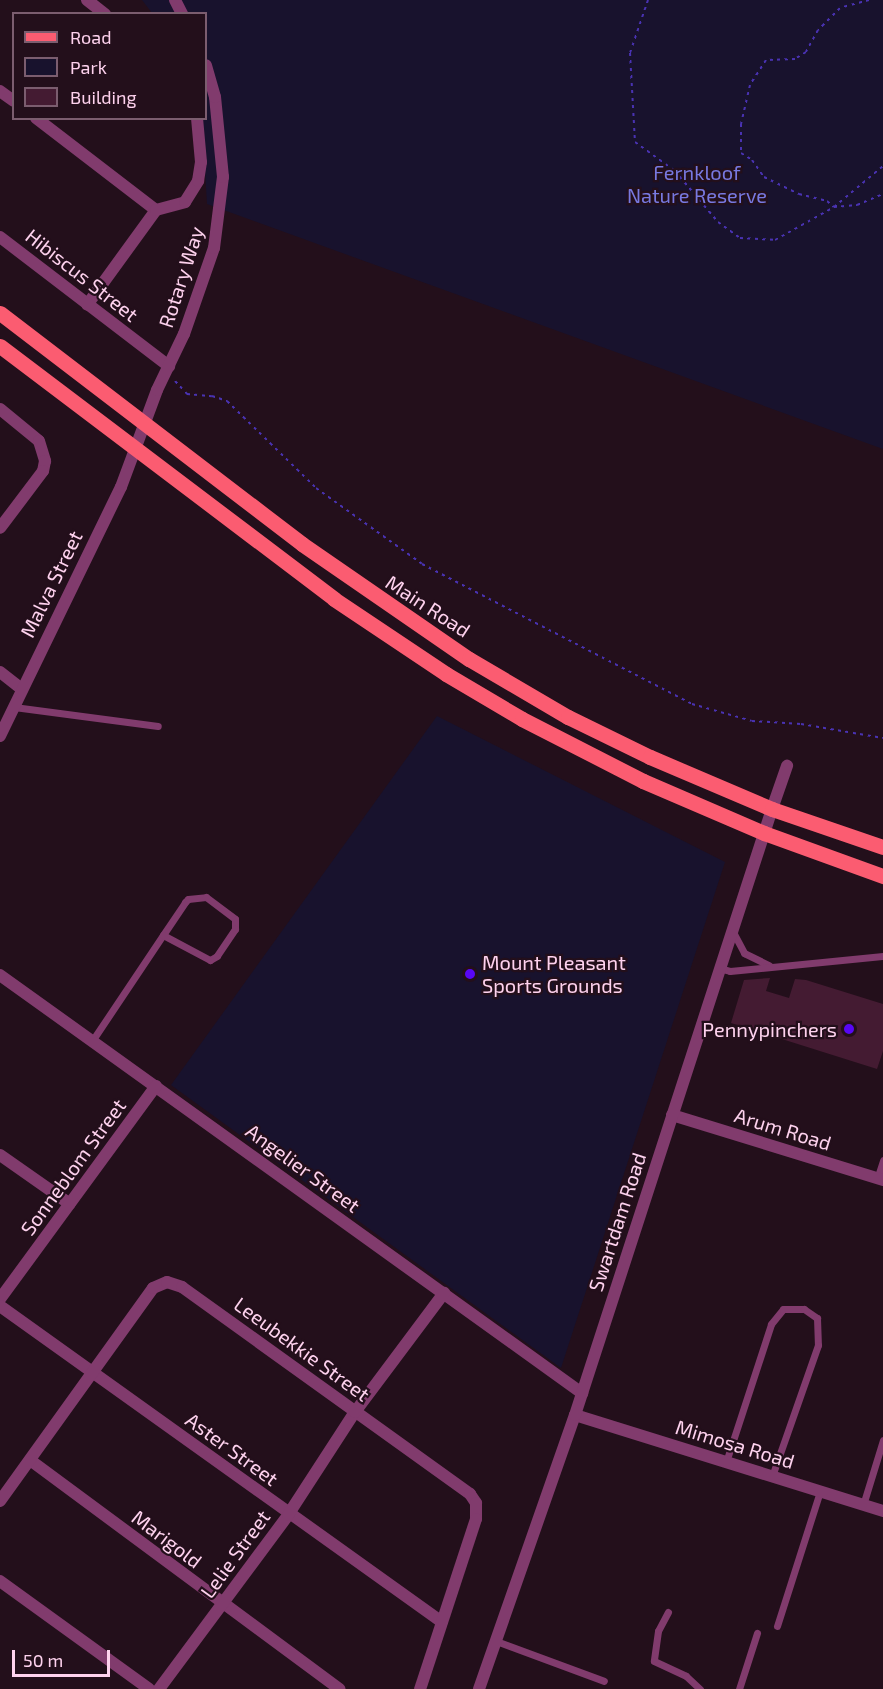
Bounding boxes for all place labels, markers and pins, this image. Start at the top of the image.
place label: Mount Pleasant Sports Grounds [482,951,626,998]
marker: Mount Pleasant Sports Grounds [463,967,477,981]
place label: Pennypinchers [702,1017,837,1041]
marker: Pennypinchers [842,1022,856,1036]

